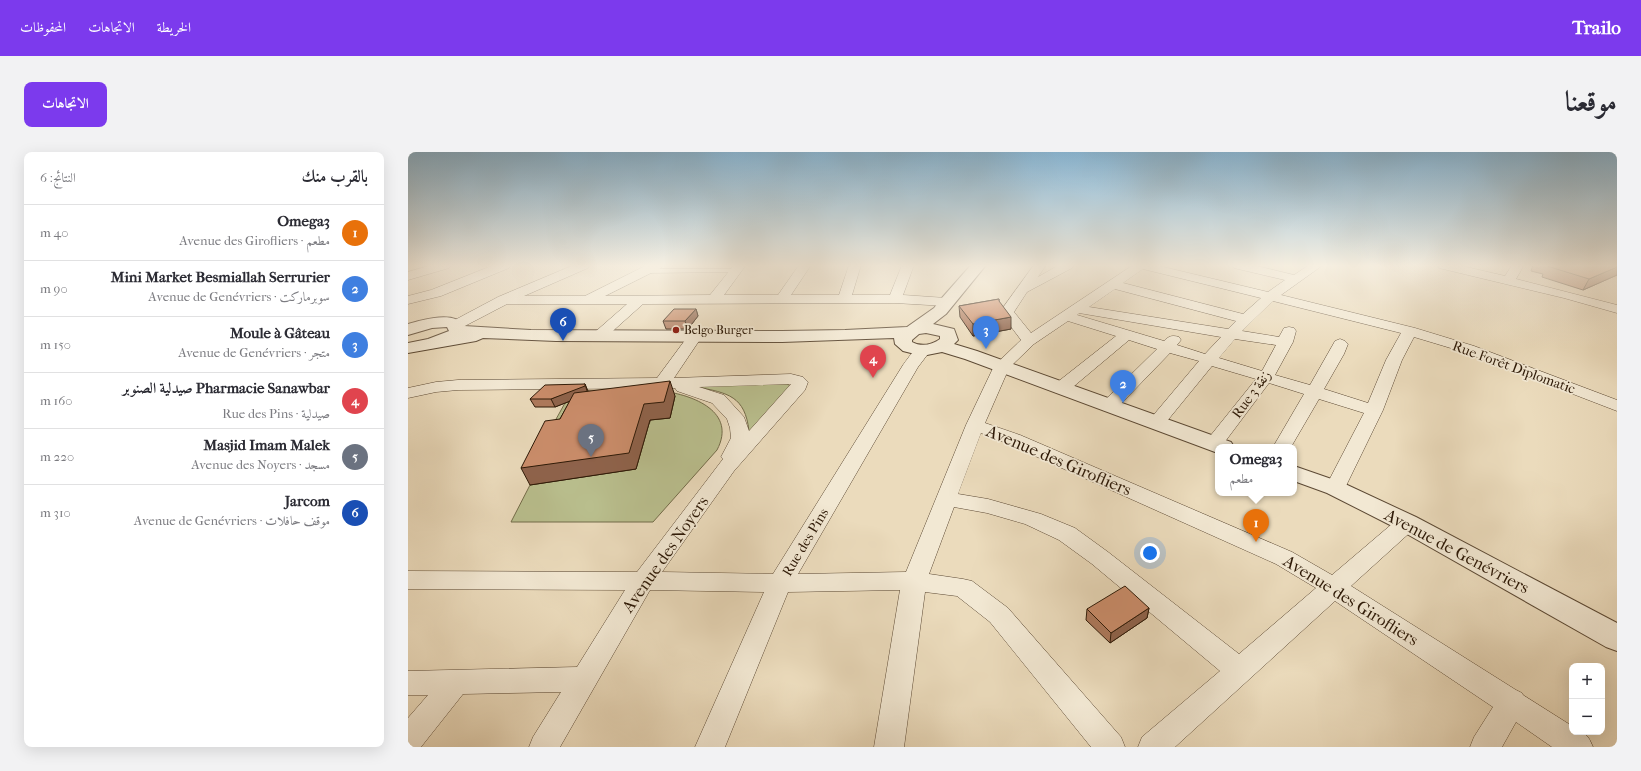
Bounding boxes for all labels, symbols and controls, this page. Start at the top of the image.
text: Trailo [1572,17,1621,39]
text: المحفوظات [20,19,66,36]
text: الاتجاهات [88,19,135,36]
text: الخريطة [157,19,191,36]
button: الاتجاهات [24,82,107,127]
text: موقعنا [1565,85,1617,118]
text: بالقرب منك [302,166,368,186]
text: النتائج: 6 [40,170,76,185]
text: Omega3 [277,212,330,230]
text: 40 m [40,225,68,240]
text: 1 [353,225,357,240]
text: مطعم · Avenue des Girofliers [179,233,330,248]
text: Mini Market Besmiallah Serrurier [111,268,330,286]
text: 90 m [40,281,68,296]
text: 2 [352,281,358,296]
text: سوبرماركت · Avenue de Genévriers [148,289,330,304]
pin: 6 [550,308,576,341]
pin: 3 [973,316,999,349]
place label: Belgo Burger [684,323,754,337]
text: Moule à Gâteau [230,324,330,342]
marker: Belgo Burger [671,325,681,335]
text: 150 m [40,337,71,352]
text: 3 [352,337,358,352]
street label: Rue Forêt Diplomatic [1450,337,1578,398]
text: متجر · Avenue de Genévriers [178,345,330,360]
pin: 4 [860,345,886,378]
street label: Rue 3 زنقة [1228,367,1275,422]
pin: 2 [1110,370,1136,403]
text: Pharmacie Sanawbar صيدلية الصنوبر [122,379,330,397]
text: 160 m [40,393,72,408]
text: 4 [351,393,359,408]
text: صيدلية · Rue des Pins [222,406,330,421]
street label: Avenue des Girofliers [983,420,1134,500]
pin: 5 [578,424,604,457]
text: Masjid Imam Malek [204,436,330,454]
popup [1215,444,1297,496]
text: 220 m [40,449,74,464]
text: 5 [352,449,358,464]
text: Omega3 [1230,450,1282,468]
text: مسجد · Avenue des Noyers [191,457,330,472]
text: مطعم [1230,471,1253,486]
text: Jarcom [285,492,330,510]
street label: Avenue des Noyers [617,492,713,617]
street label: Avenue de Genévriers [1380,504,1533,598]
text: 310 m [40,505,71,520]
text: 6 [351,505,359,520]
street label: Rue des Pins [778,505,832,579]
pin: 1 [1243,509,1269,542]
text: موقف حافلات · Avenue de Genévriers [134,513,330,528]
your location [1140,543,1160,563]
street label: Avenue des Girofliers [1279,550,1422,650]
map controls [1569,663,1605,735]
button: + [1569,663,1605,699]
button: − [1569,699,1605,735]

